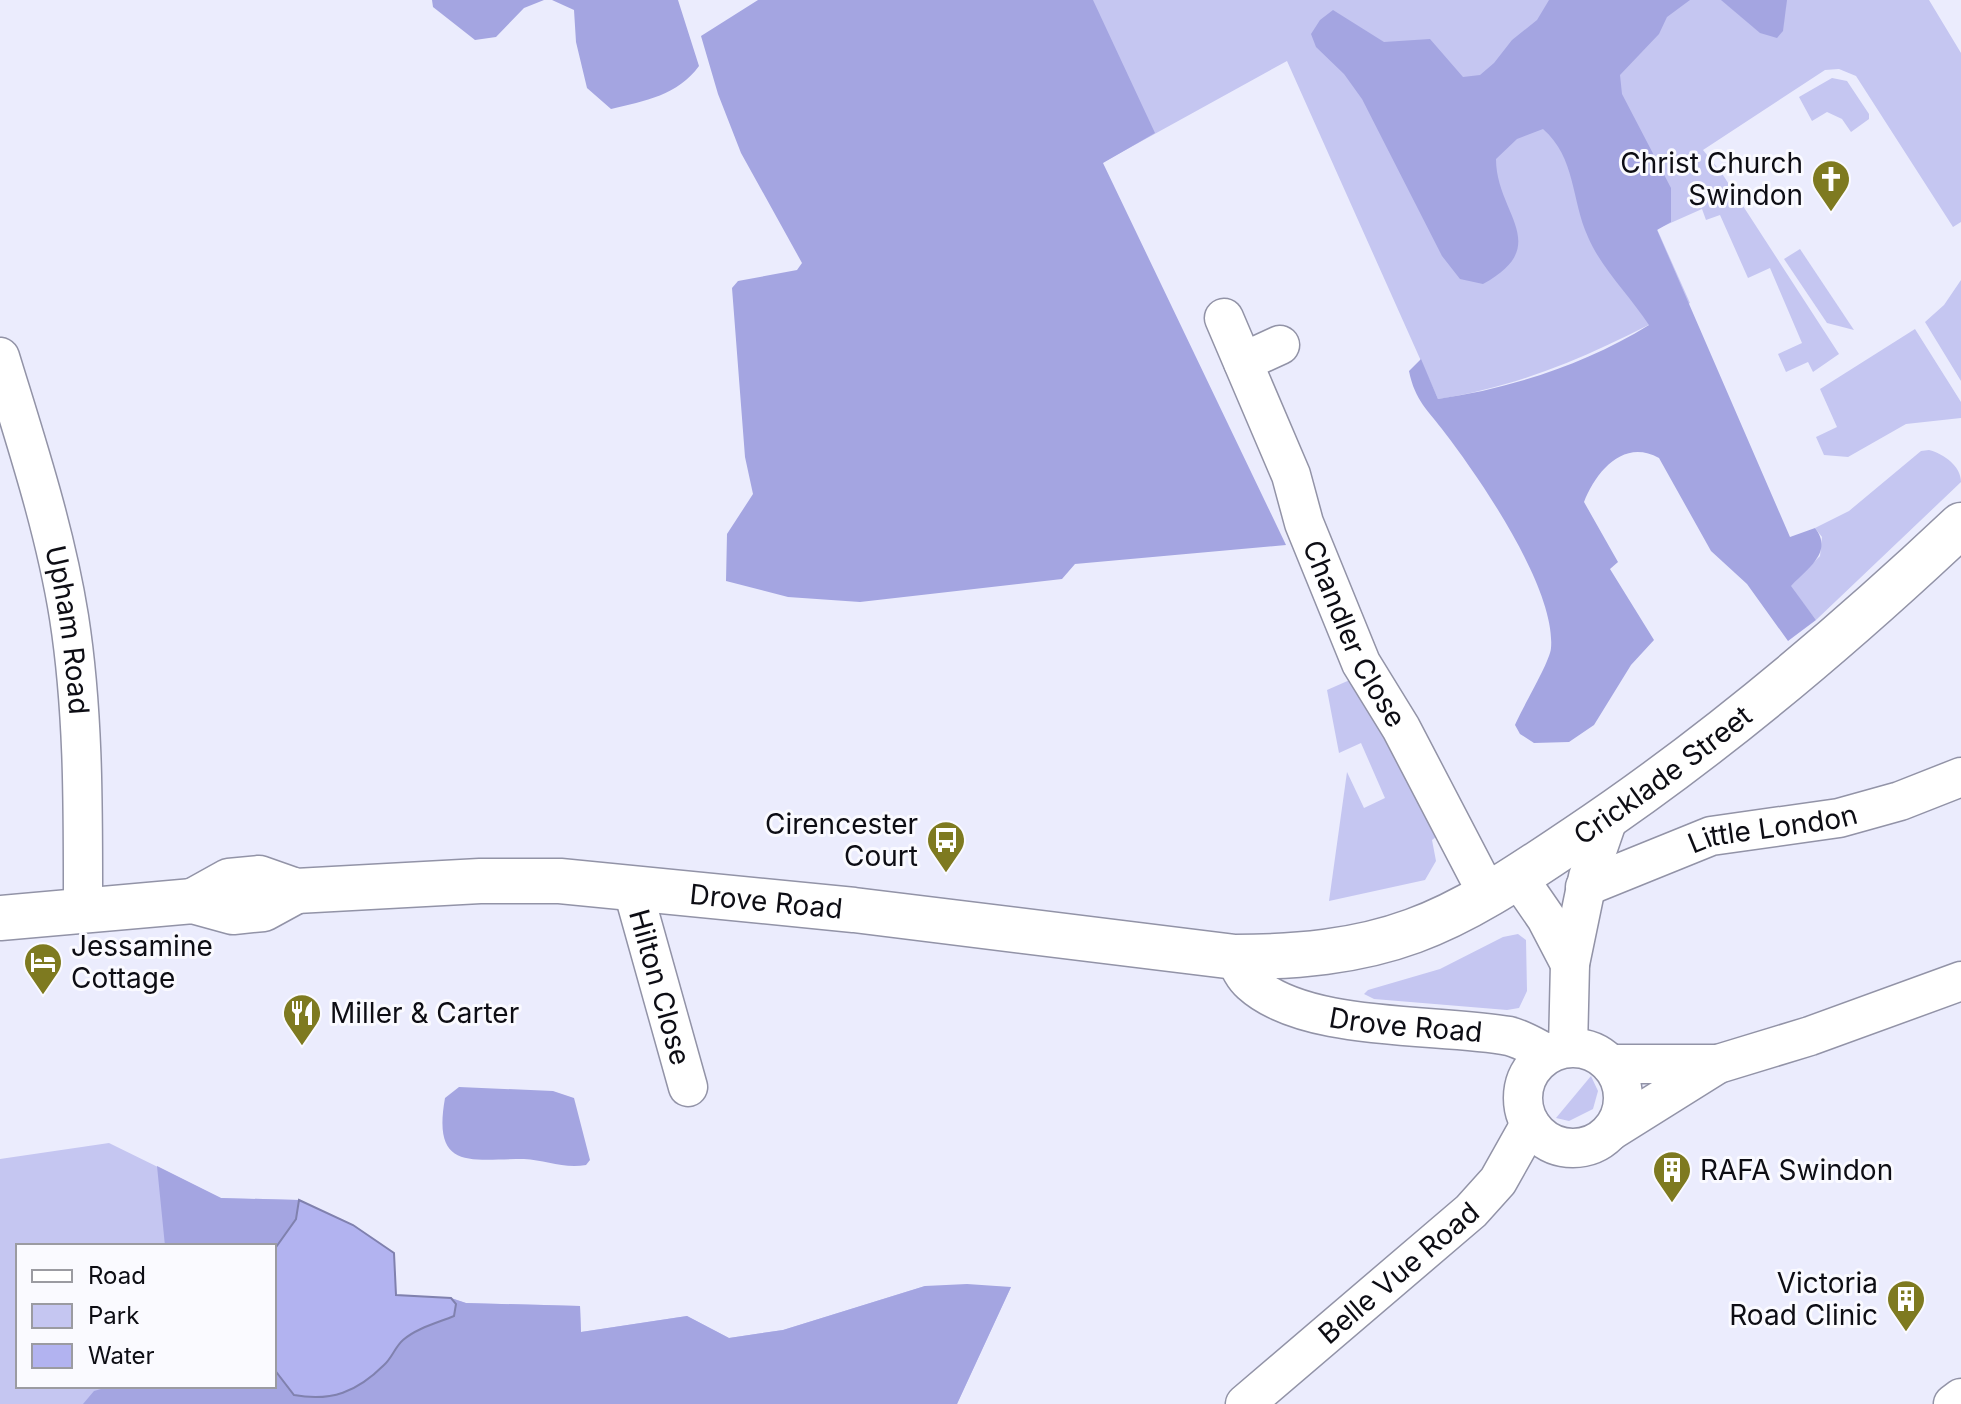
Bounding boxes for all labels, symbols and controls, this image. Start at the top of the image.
place label: Christ Church Swindon [1620,146,1803,212]
church icon: Christ Church Swindon [1810,158,1852,213]
street label: Chandler Close [1296,535,1413,733]
street label: Upham Road [38,542,96,715]
street label: Cricklade Street [1567,699,1758,852]
street label: Little London [1683,797,1861,861]
place label: Cirencester Court [765,807,918,873]
bus stop icon: Cirencester Court [925,819,967,874]
street label: Drove Road [688,877,844,926]
street label: Hilton Close [622,906,698,1069]
place label: Jessamine Cottage [71,929,213,995]
hotel icon: Jessamine Cottage [22,941,64,996]
restaurant icon: Miller & Carter [281,992,323,1047]
place label: Miller & Carter [330,996,519,1030]
street label: Drove Road [1327,1000,1484,1049]
building icon: RAFA Swindon [1651,1149,1693,1204]
place label: RAFA Swindon [1700,1153,1893,1187]
street label: Belle Vue Road [1311,1195,1486,1351]
legend [16,1244,276,1388]
text: Road [88,1261,146,1290]
place label: Victoria Road Clinic [1729,1266,1878,1332]
building icon: Victoria Road Clinic [1885,1278,1927,1333]
text: Park [88,1301,139,1330]
text: Water [88,1341,155,1370]

